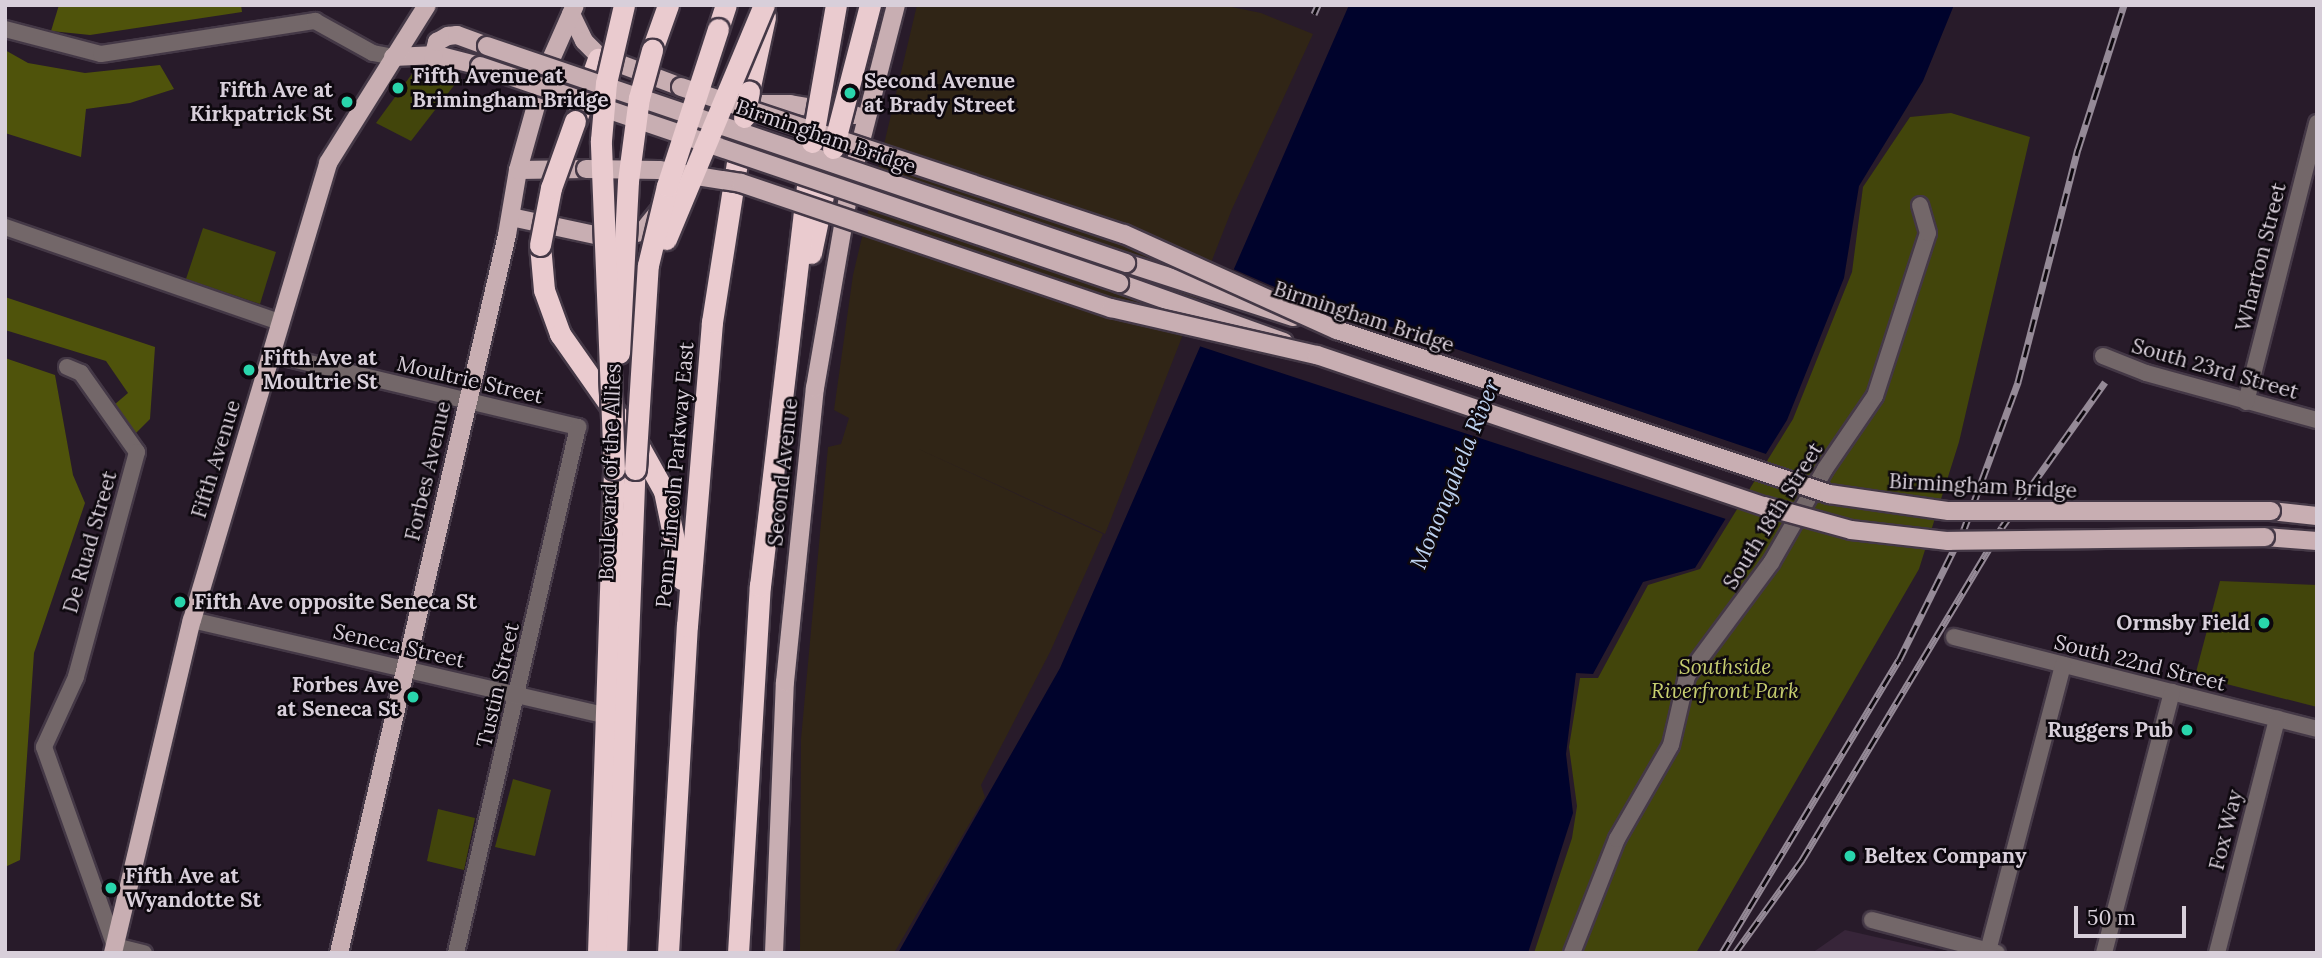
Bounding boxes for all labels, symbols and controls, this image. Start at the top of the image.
place label: Fifth Avenue at Brimingham Bridge [412,63,609,113]
place label: Second Avenue at Brady Street [864,68,1015,118]
place label: Fifth Ave at Kirkpatrick St [190,77,333,127]
marker: Fifth Avenue at Brimingham Bridge [390,80,406,96]
marker: Second Avenue at Brady Street [842,85,858,101]
marker: Fifth Ave at Kirkpatrick St [339,94,355,110]
street label: Birmingham Bridge [733,94,919,180]
street label: Wharton Street [2230,180,2292,334]
street label: Birmingham Bridge [1270,276,1458,358]
street label: South 23rd Street [2129,333,2301,405]
street label: Penn-Lincoln Parkway East [651,341,699,609]
place label: Fifth Ave at Moultrie St [263,345,378,395]
street label: Moultrie Street [394,351,546,409]
marker: Fifth Ave at Moultrie St [241,362,257,378]
street label: Boulevard of the Allies [594,363,626,581]
water label: Monongahela River [1404,375,1506,573]
street label: Fifth Avenue [186,397,246,521]
street label: Second Avenue [763,397,803,547]
street label: Forbes Avenue [400,399,456,543]
street label: South 18th Street [1718,438,1828,594]
street label: De Ruad Street [58,468,122,616]
street label: Birmingham Bridge [1888,468,2078,504]
place label: Fifth Ave opposite Seneca St [194,589,477,615]
marker: Fifth Ave opposite Seneca St [172,594,188,610]
place label: Ormsby Field [2116,610,2250,636]
marker: Ormsby Field [2256,615,2272,631]
street label: Seneca Street [331,619,467,673]
street label: Tustin Street [471,620,525,750]
street label: South 22nd Street [2052,630,2228,696]
park label: Southside Riverfront Park [1651,654,1799,704]
place label: Forbes Ave at Seneca St [277,672,399,722]
marker: Forbes Ave at Seneca St [405,689,421,705]
place label: Ruggers Pub [2047,717,2173,743]
marker: Ruggers Pub [2179,722,2195,738]
street label: Fox Way [2204,787,2248,873]
place label: Beltex Company [1864,843,2026,869]
marker: Beltex Company [1842,848,1858,864]
place label: Fifth Ave at Wyandotte St [125,863,261,913]
marker: Fifth Ave at Wyandotte St [103,880,119,896]
scale bar [2077,892,2189,936]
text: 50 m [2087,904,2136,931]

